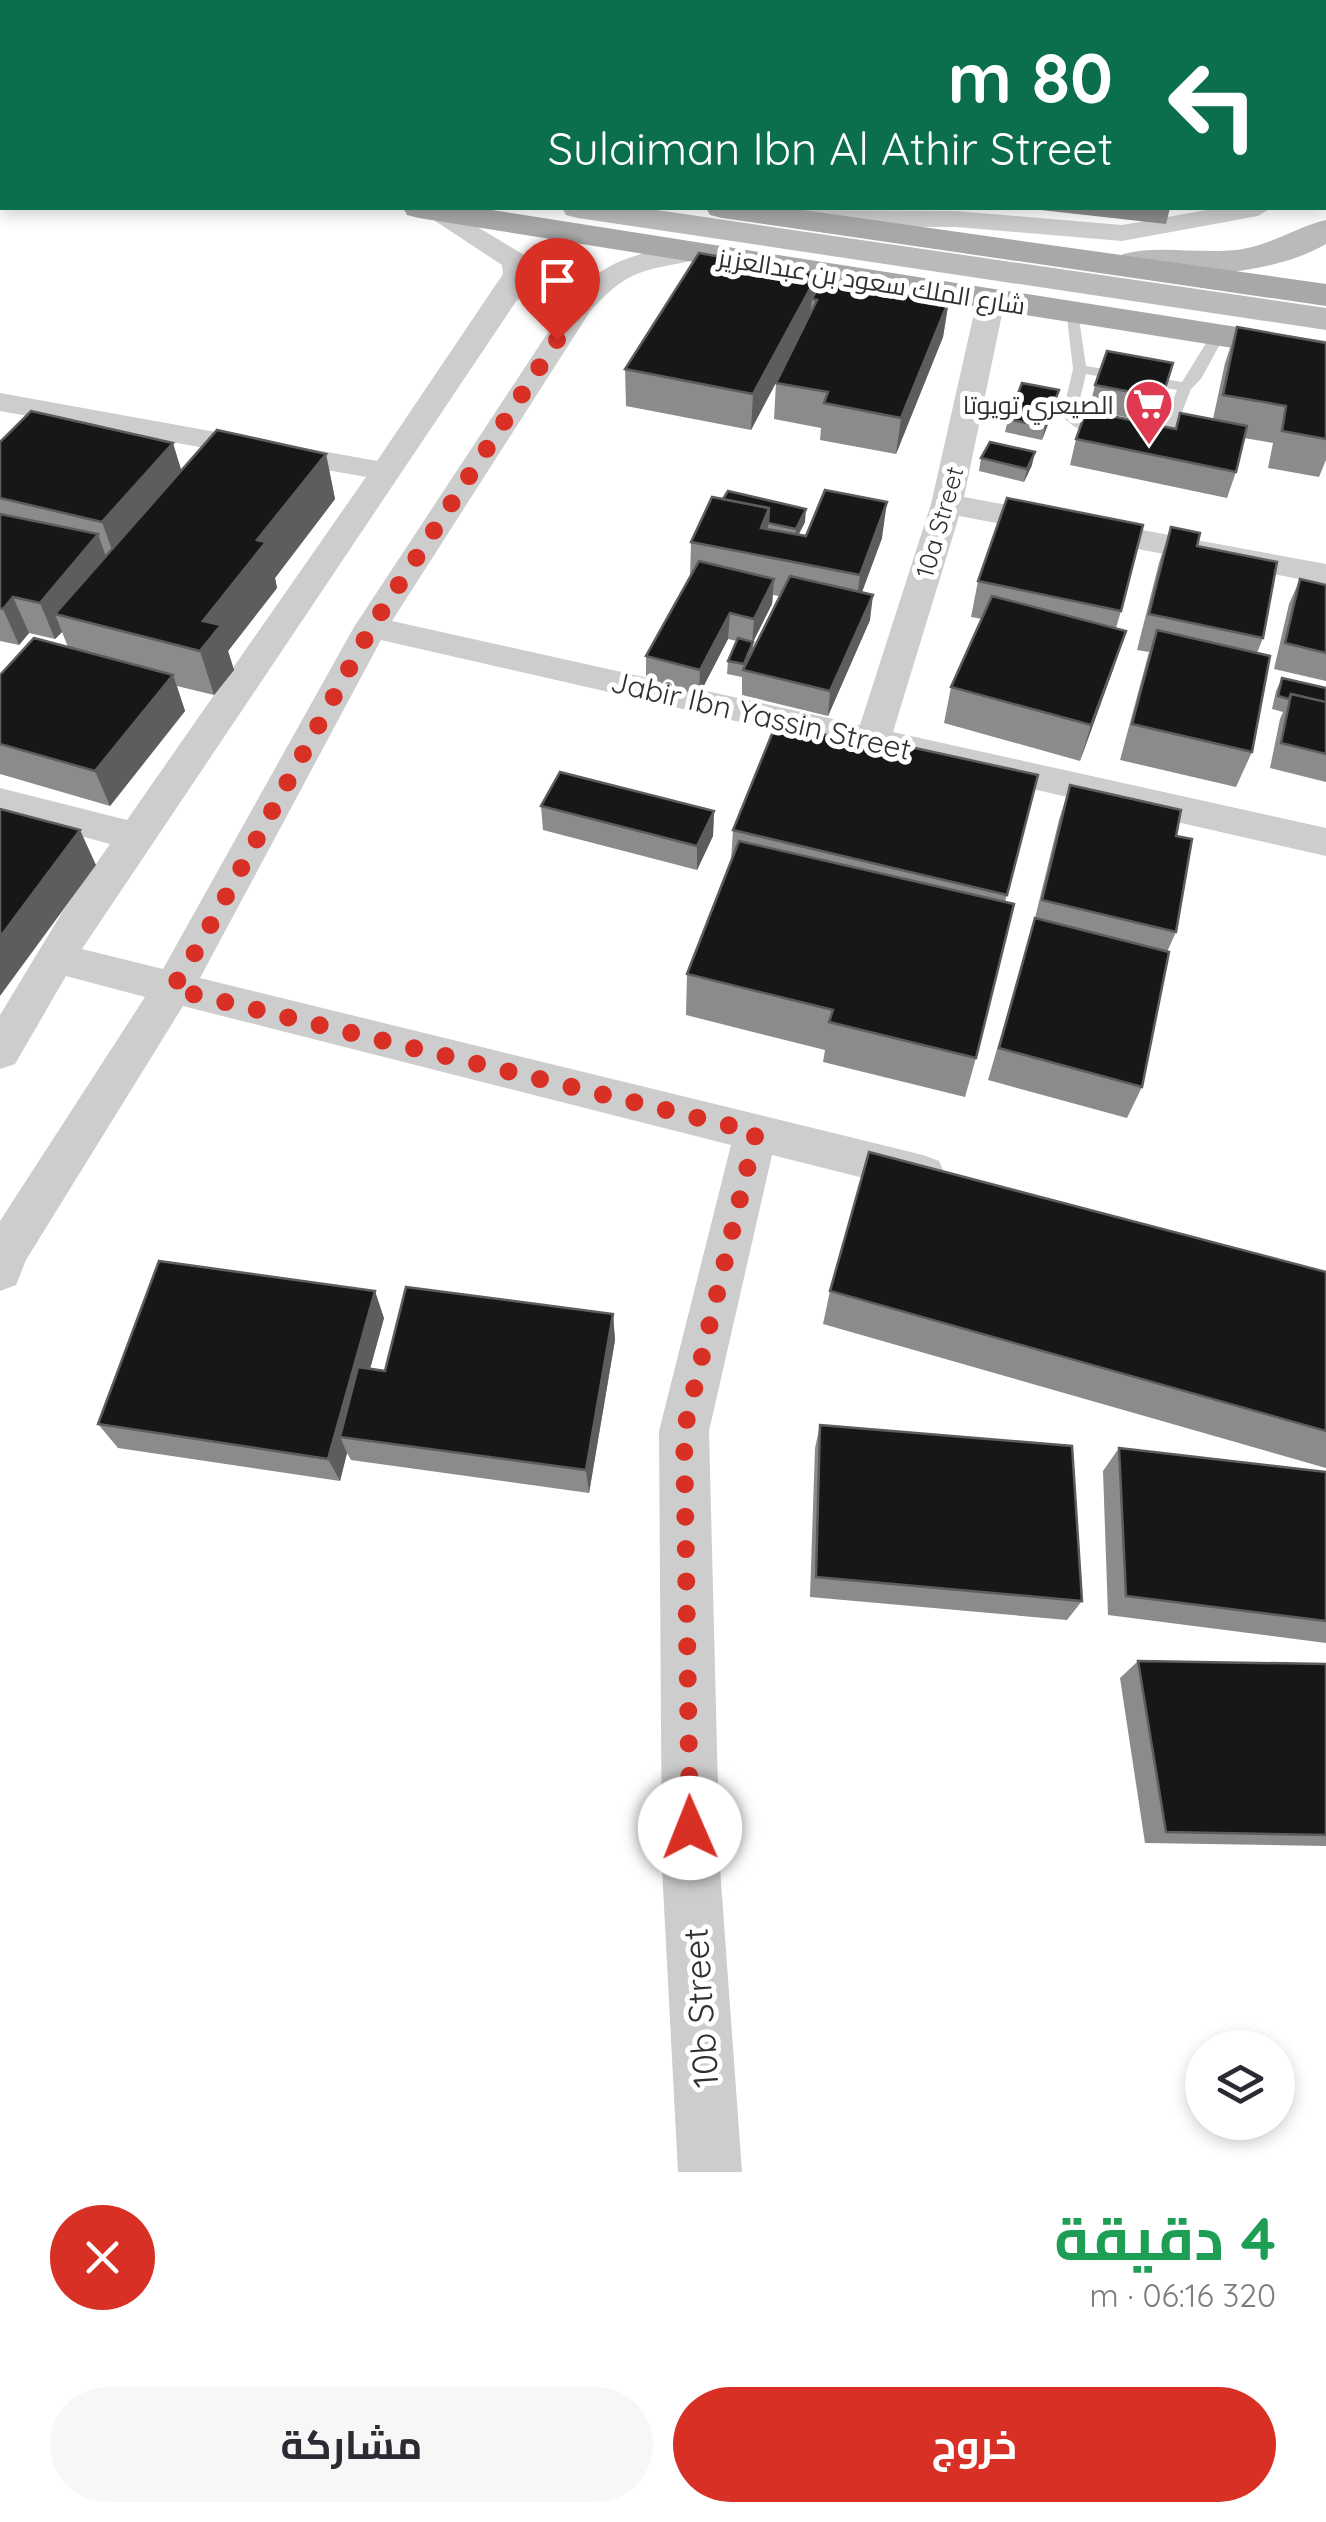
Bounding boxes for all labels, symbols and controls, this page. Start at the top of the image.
text: 80 m [948,33,1113,121]
icon: left [1148,40,1278,170]
text: Sulaiman Ibn Al Athir Street [548,120,1113,176]
pin [515,238,600,341]
street label: شارع الملك سعود بن عبدالعزيز [714,241,1028,323]
icon: arrive [530,253,585,308]
supermarket icon: الصيعري تويوتا [1123,378,1175,446]
place label: الصيعري تويوتا [963,389,1114,425]
street label: 10a Street [908,463,970,581]
street label: Jabir Ibn Yassin Street [607,662,915,768]
position arrow [638,1776,742,1880]
street label: 10b Street [672,1927,728,2089]
map controls [1185,2030,1295,2140]
button: layers [1185,2030,1295,2140]
text: 4 دقيقة [1054,2200,1276,2275]
button: close [50,2205,155,2310]
text: 320 m · 06:16 [1090,2275,1276,2315]
button: مشاركة [50,2387,653,2502]
button: خروج [673,2387,1276,2502]

